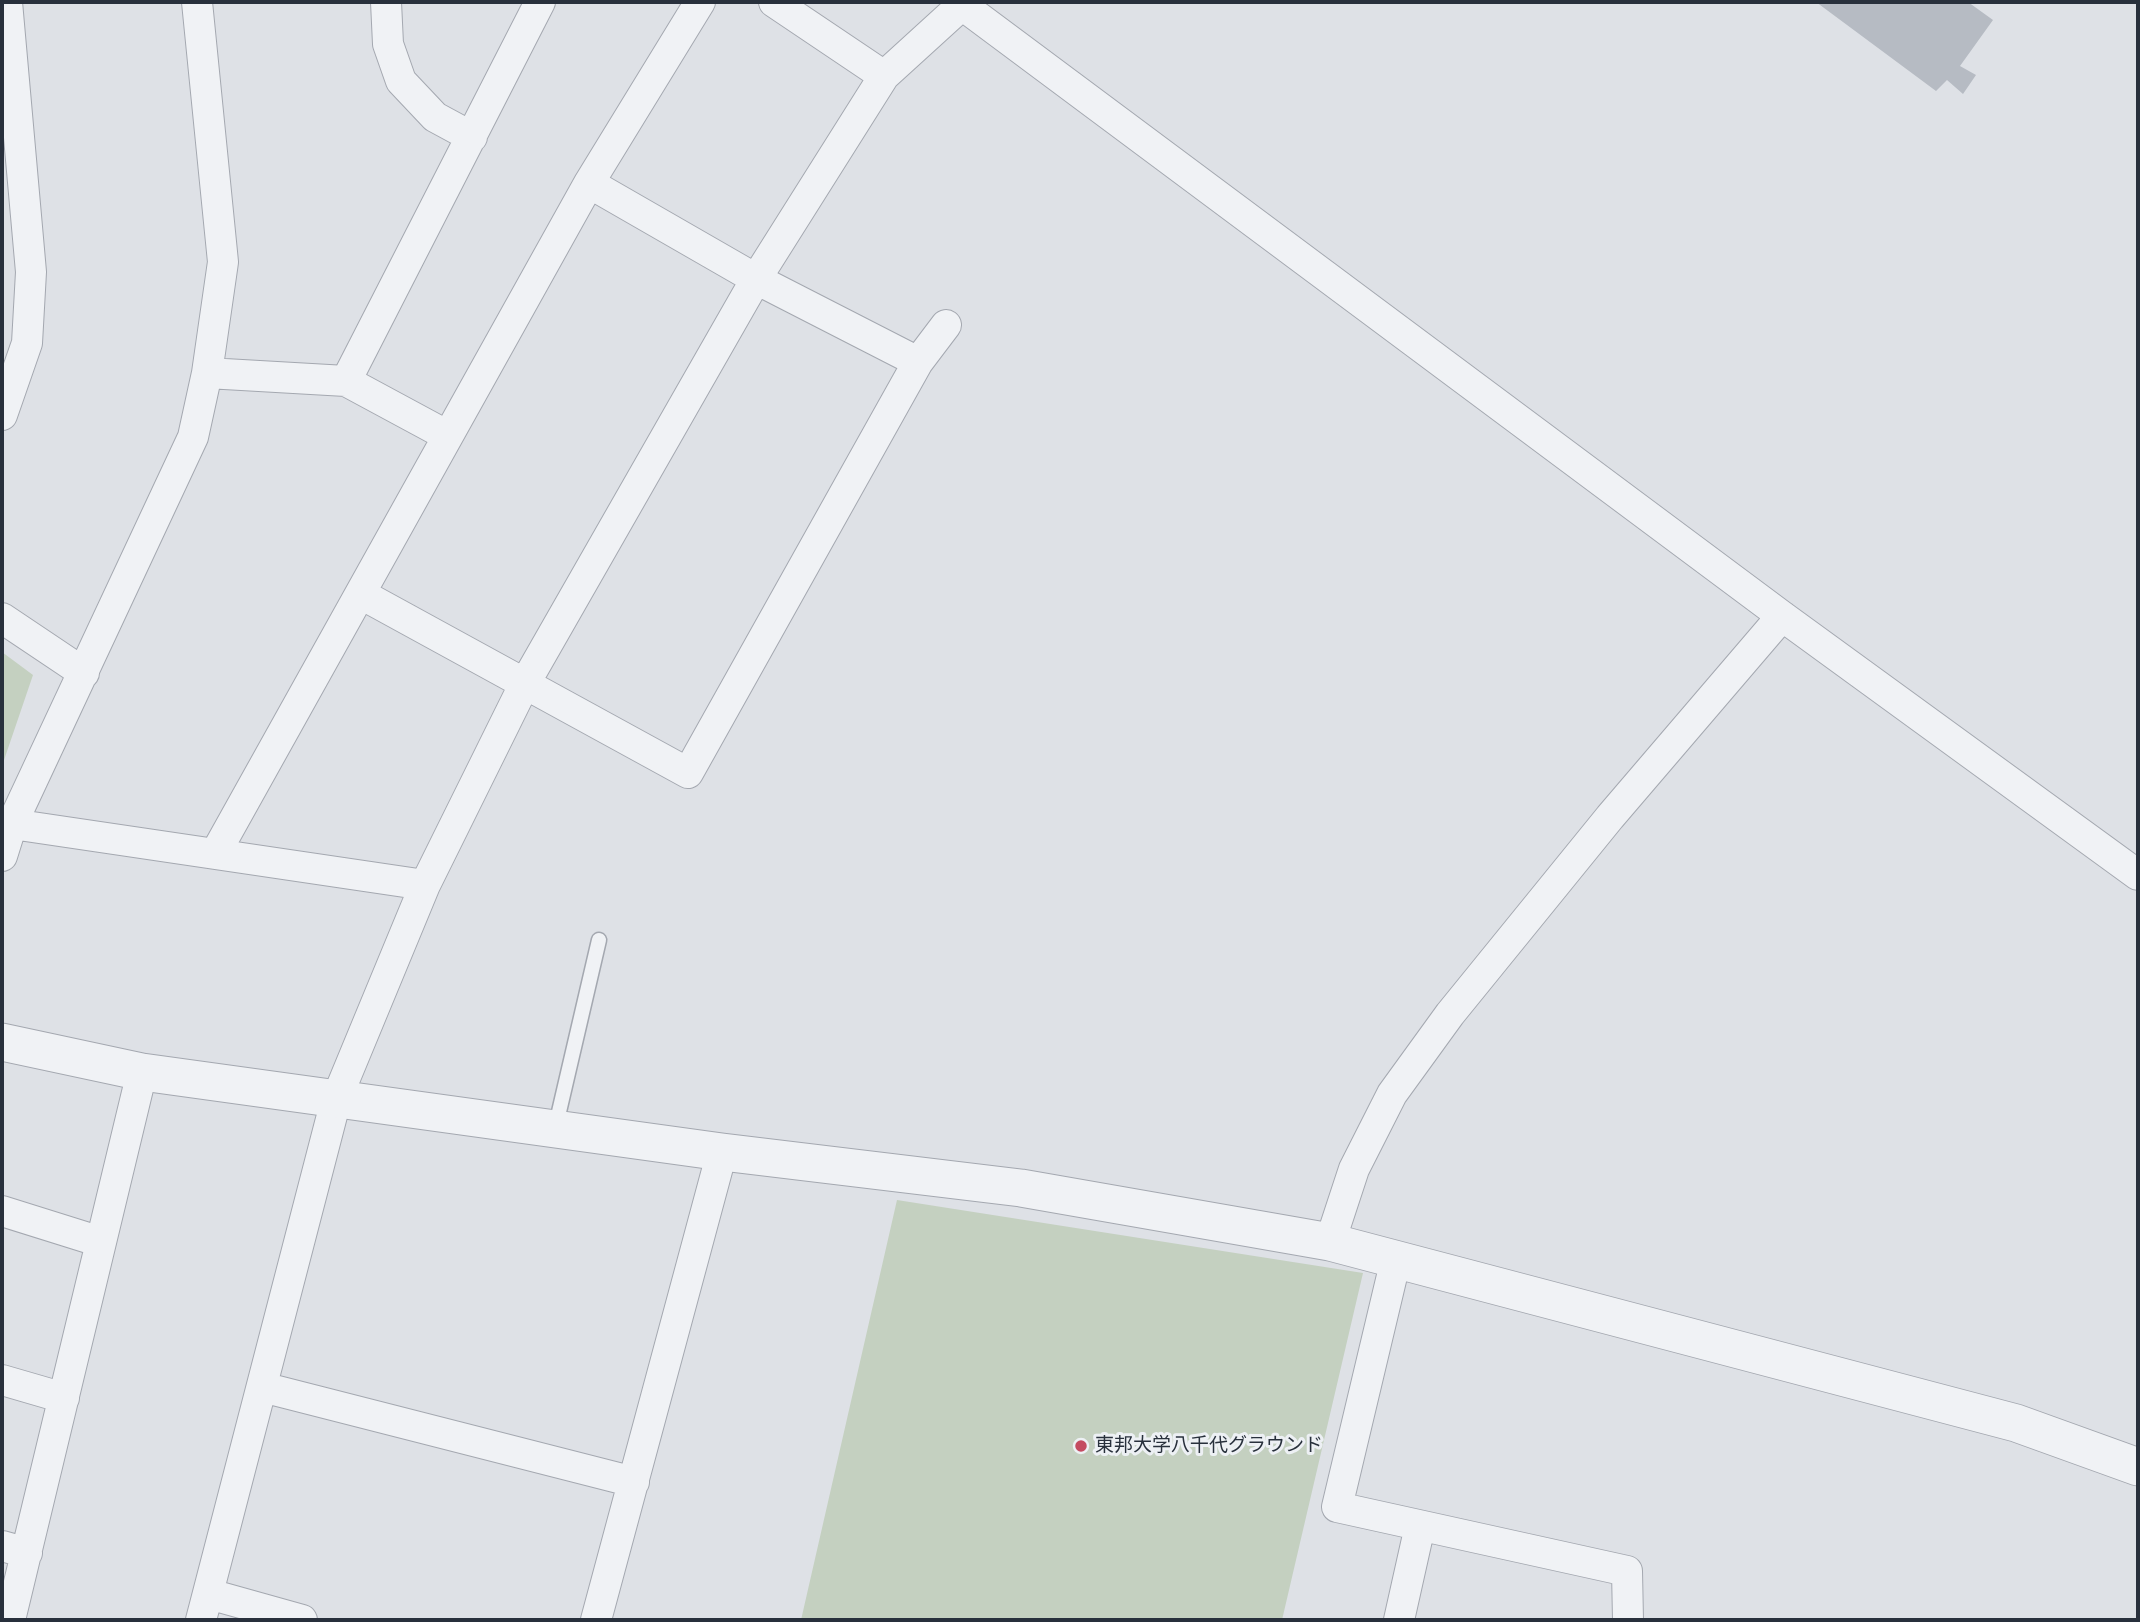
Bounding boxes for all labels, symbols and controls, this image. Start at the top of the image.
place label: 東邦大学八千代グラウンド [1095,1435,1323,1457]
marker: 東邦大学八千代グラウンド [1073,1438,1089,1454]

